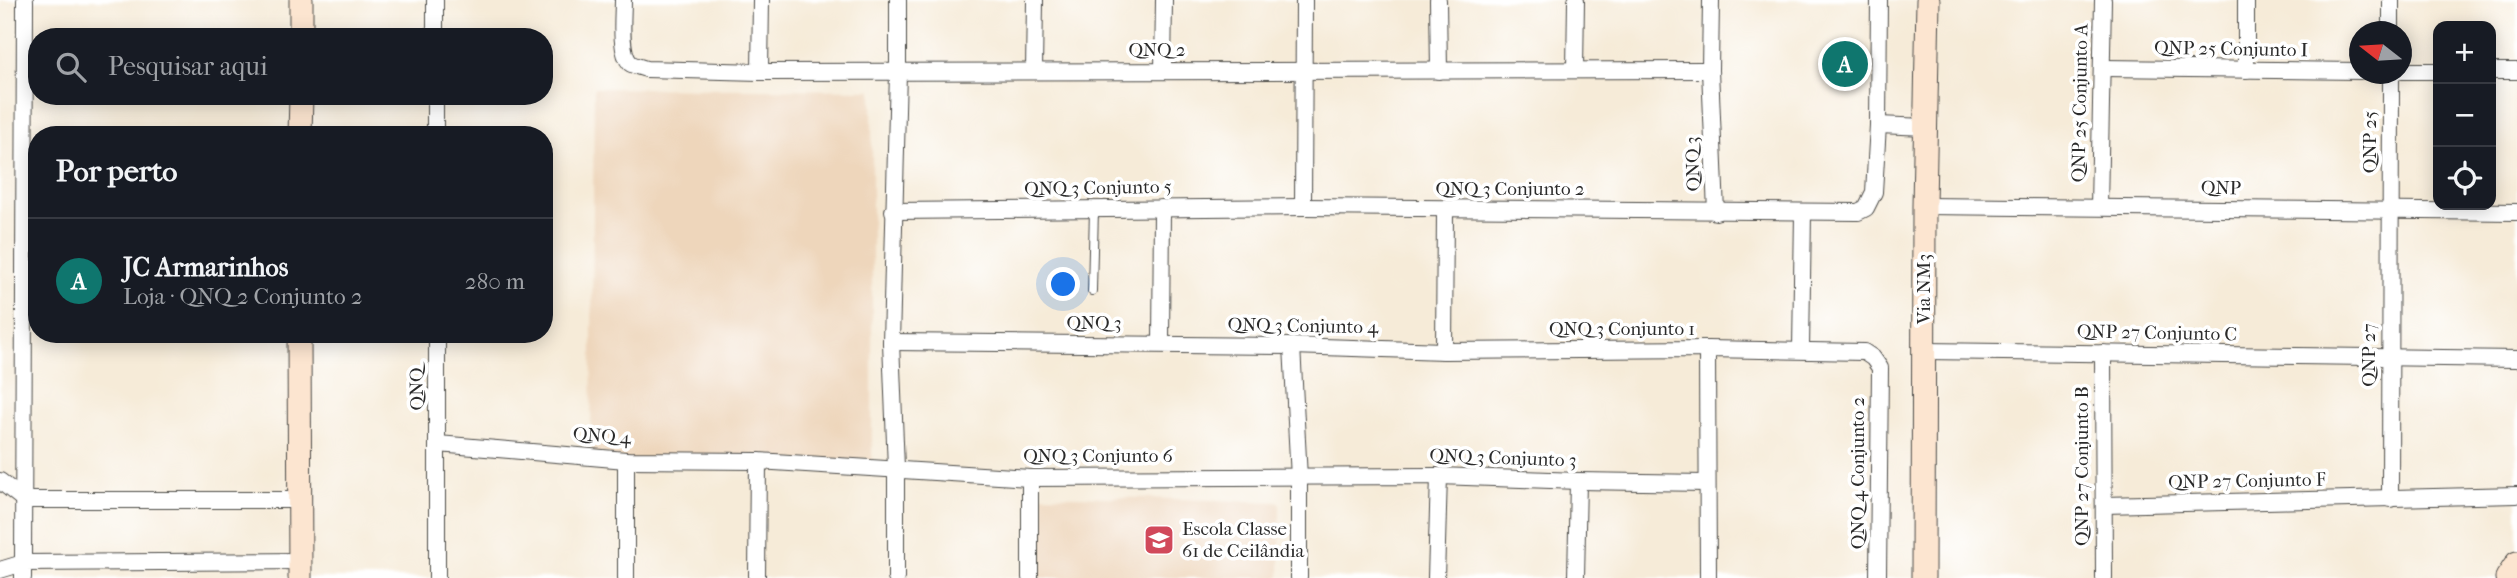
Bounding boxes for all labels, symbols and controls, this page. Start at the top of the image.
north arrow [2349,21,2412,84]
map controls [2433,21,2496,210]
button: + [2433,21,2496,84]
street label: QNP 25 Conjunto A [2068,23,2092,183]
search box [28,28,553,105]
street label: QNP 25 Conjunto I [2154,37,2308,61]
pin: A [1822,38,1868,90]
street label: QNQ 2 [1128,39,1186,61]
icon: search [52,48,90,86]
text: Pesquisar aqui [108,51,268,82]
button: − [2433,84,2496,147]
street label: QNP 25 [2359,111,2381,173]
street label: QNQ 3 [1681,136,1705,192]
button: locate [2433,147,2496,210]
text: Por perto [56,154,178,189]
street label: QNQ 3 Conjunto 5 [1024,176,1172,200]
street label: QNP [2201,177,2242,199]
street label: QNQ 3 Conjunto 2 [1435,178,1585,200]
text: JC Armarinhos [123,252,288,283]
street label: Via NM3 [1913,254,1935,325]
your location [1046,267,1080,301]
text: A [72,268,86,295]
text: 280 m [465,268,525,295]
text: Loja · QNQ 2 Conjunto 2 [123,283,363,310]
street label: QNQ 3 [1066,312,1122,334]
street label: QNQ 3 Conjunto 4 [1228,314,1379,338]
street label: QNQ 3 Conjunto 1 [1549,318,1695,340]
street label: QNP 27 Conjunto C [2077,321,2237,345]
street label: QNP 27 [2358,323,2380,387]
street label: QNQ [406,361,428,411]
street label: QNP 27 Conjunto B [2071,386,2093,546]
street label: QNQ 4 Conjunto 2 [1847,396,1869,549]
street label: QNQ 4 [572,423,633,449]
street label: QNQ 3 Conjunto 3 [1429,444,1577,472]
street label: QNQ 3 Conjunto 6 [1023,445,1174,467]
street label: QNP 27 Conjunto F [2168,469,2326,493]
place label: Escola Classe 61 de Ceilândia [1182,518,1305,562]
school or university icon: Escola Classe 61 de Ceilândia [1142,523,1176,557]

